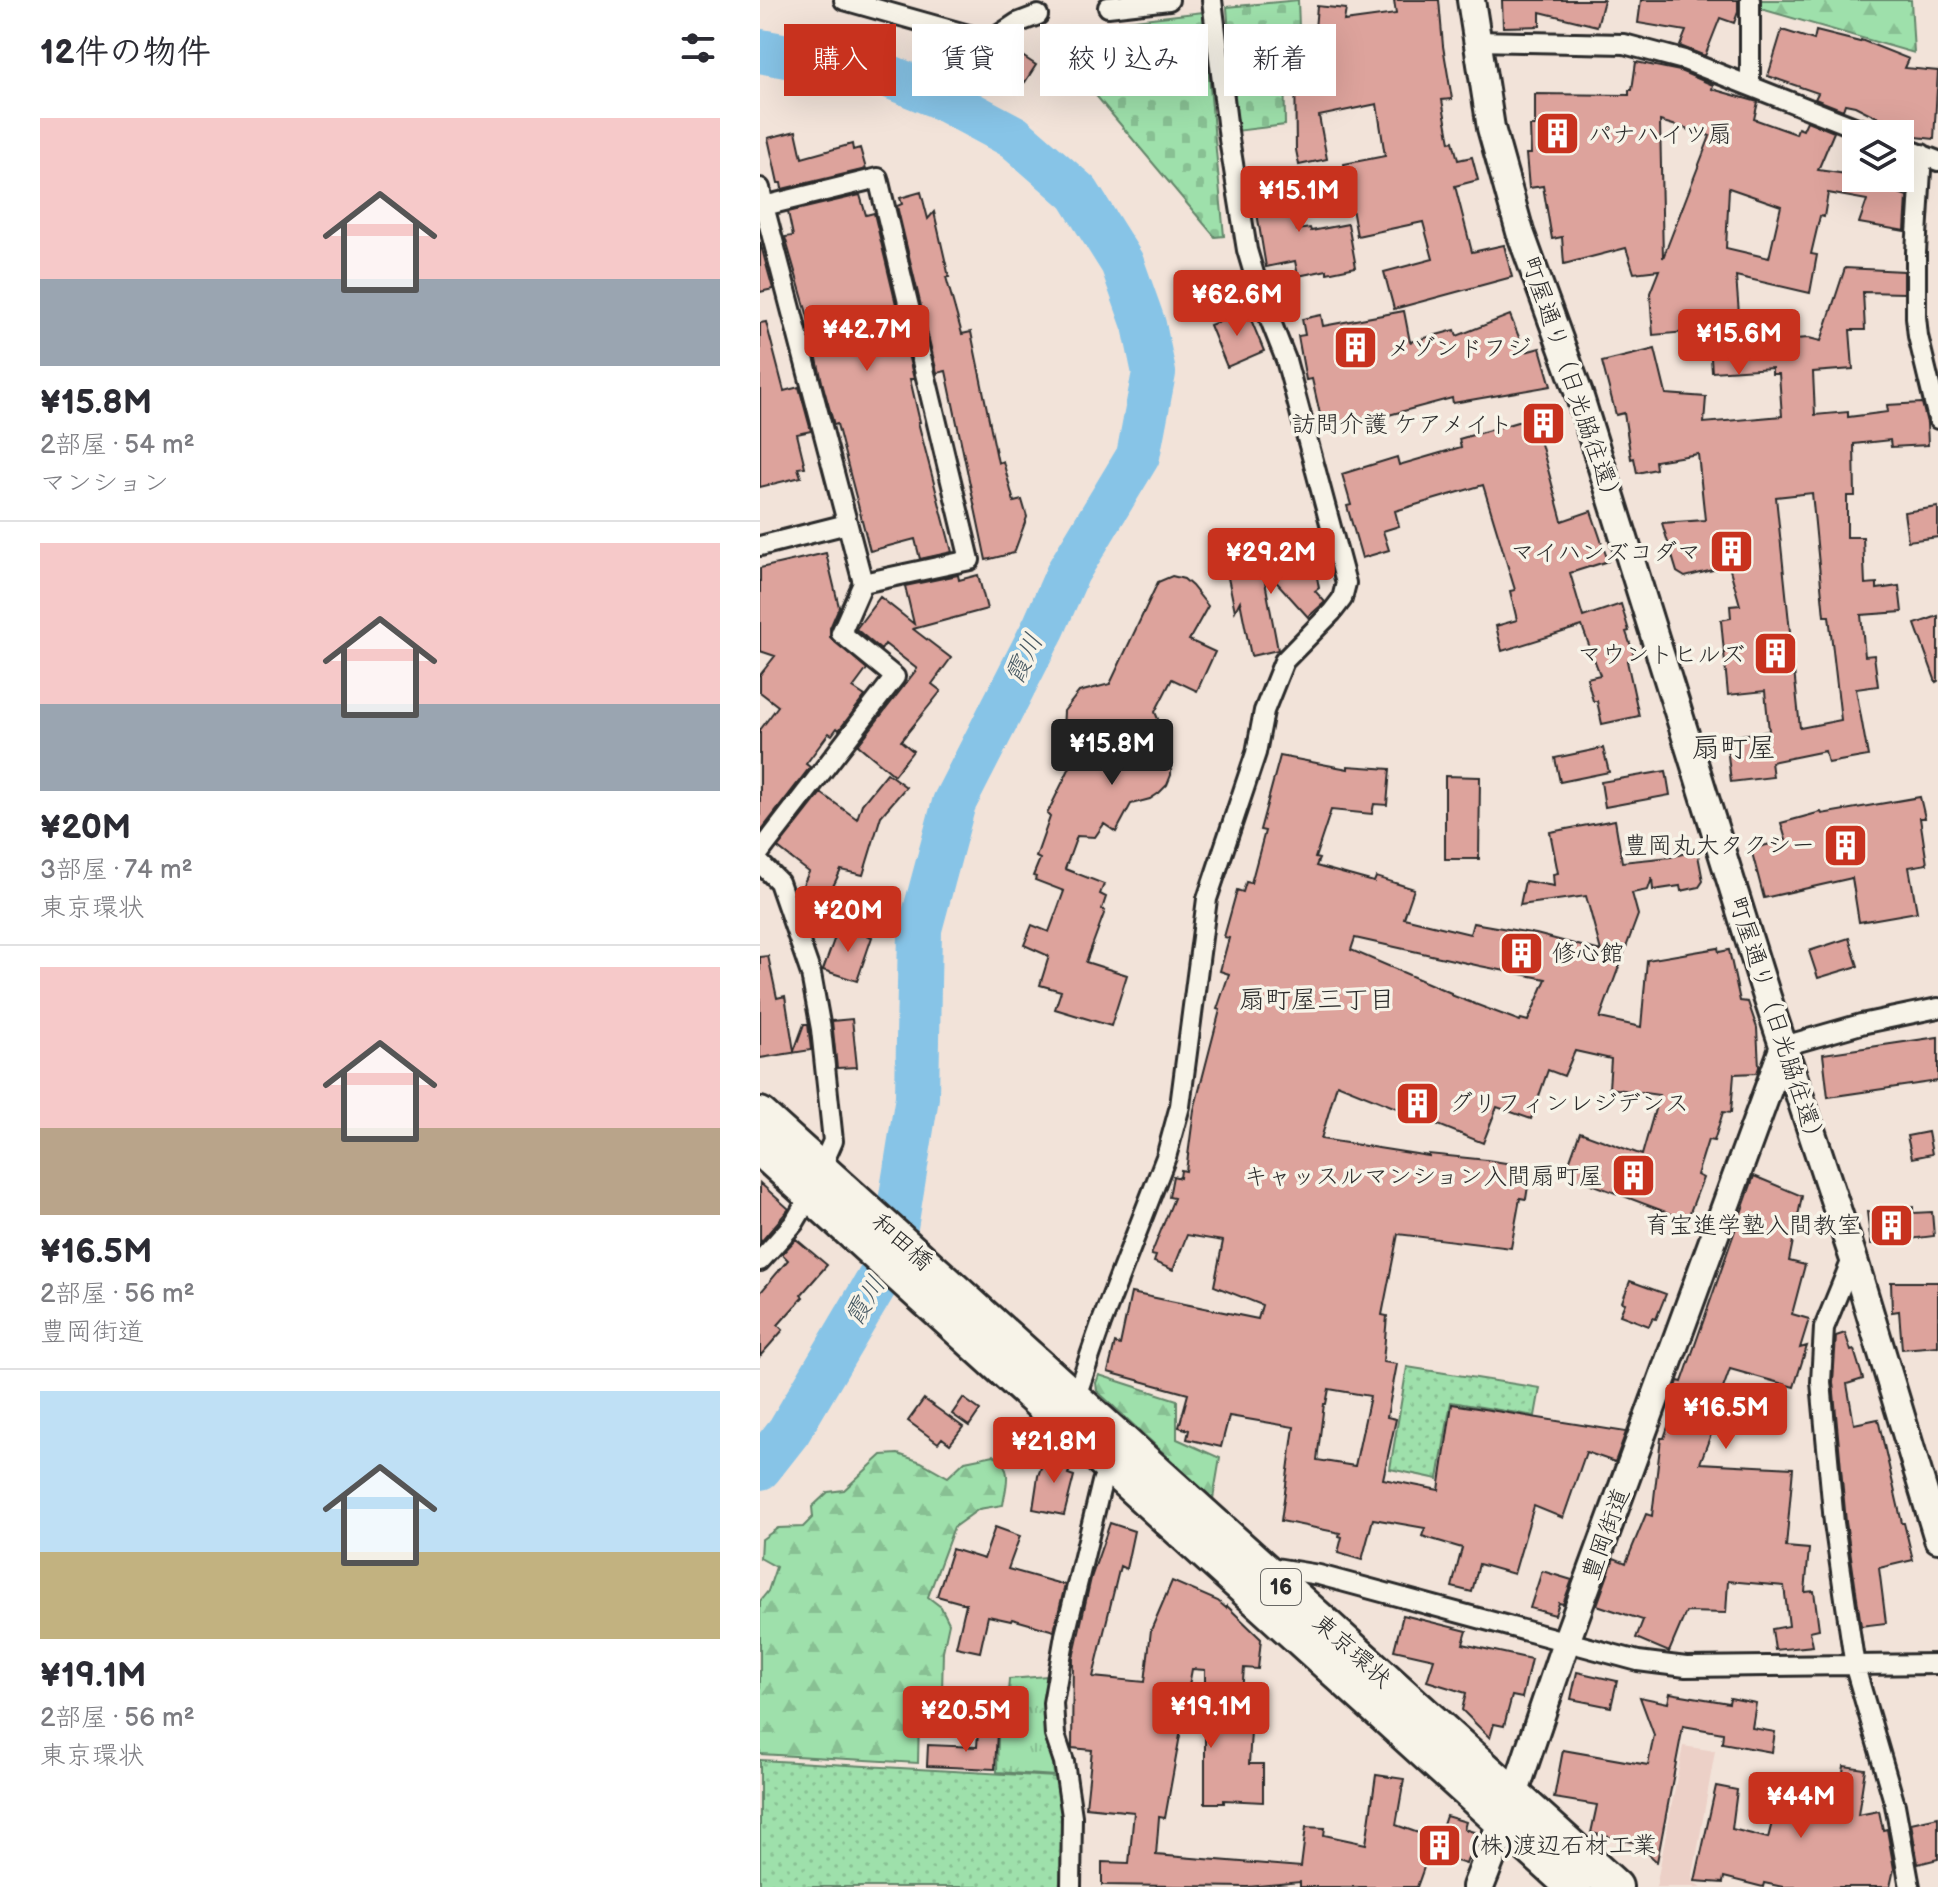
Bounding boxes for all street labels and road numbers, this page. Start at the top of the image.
street label: 町屋通り（日光脇往還） [1515,252,1629,512]
street label: 町屋通り（日光脇往還） [1722,893,1832,1153]
street label: 和田橋 [866,1207,938,1277]
street label: 豊岡街道 [1576,1484,1636,1584]
road number: 16 [1261,1569,1301,1605]
street label: 東京環状 [1307,1608,1397,1694]

